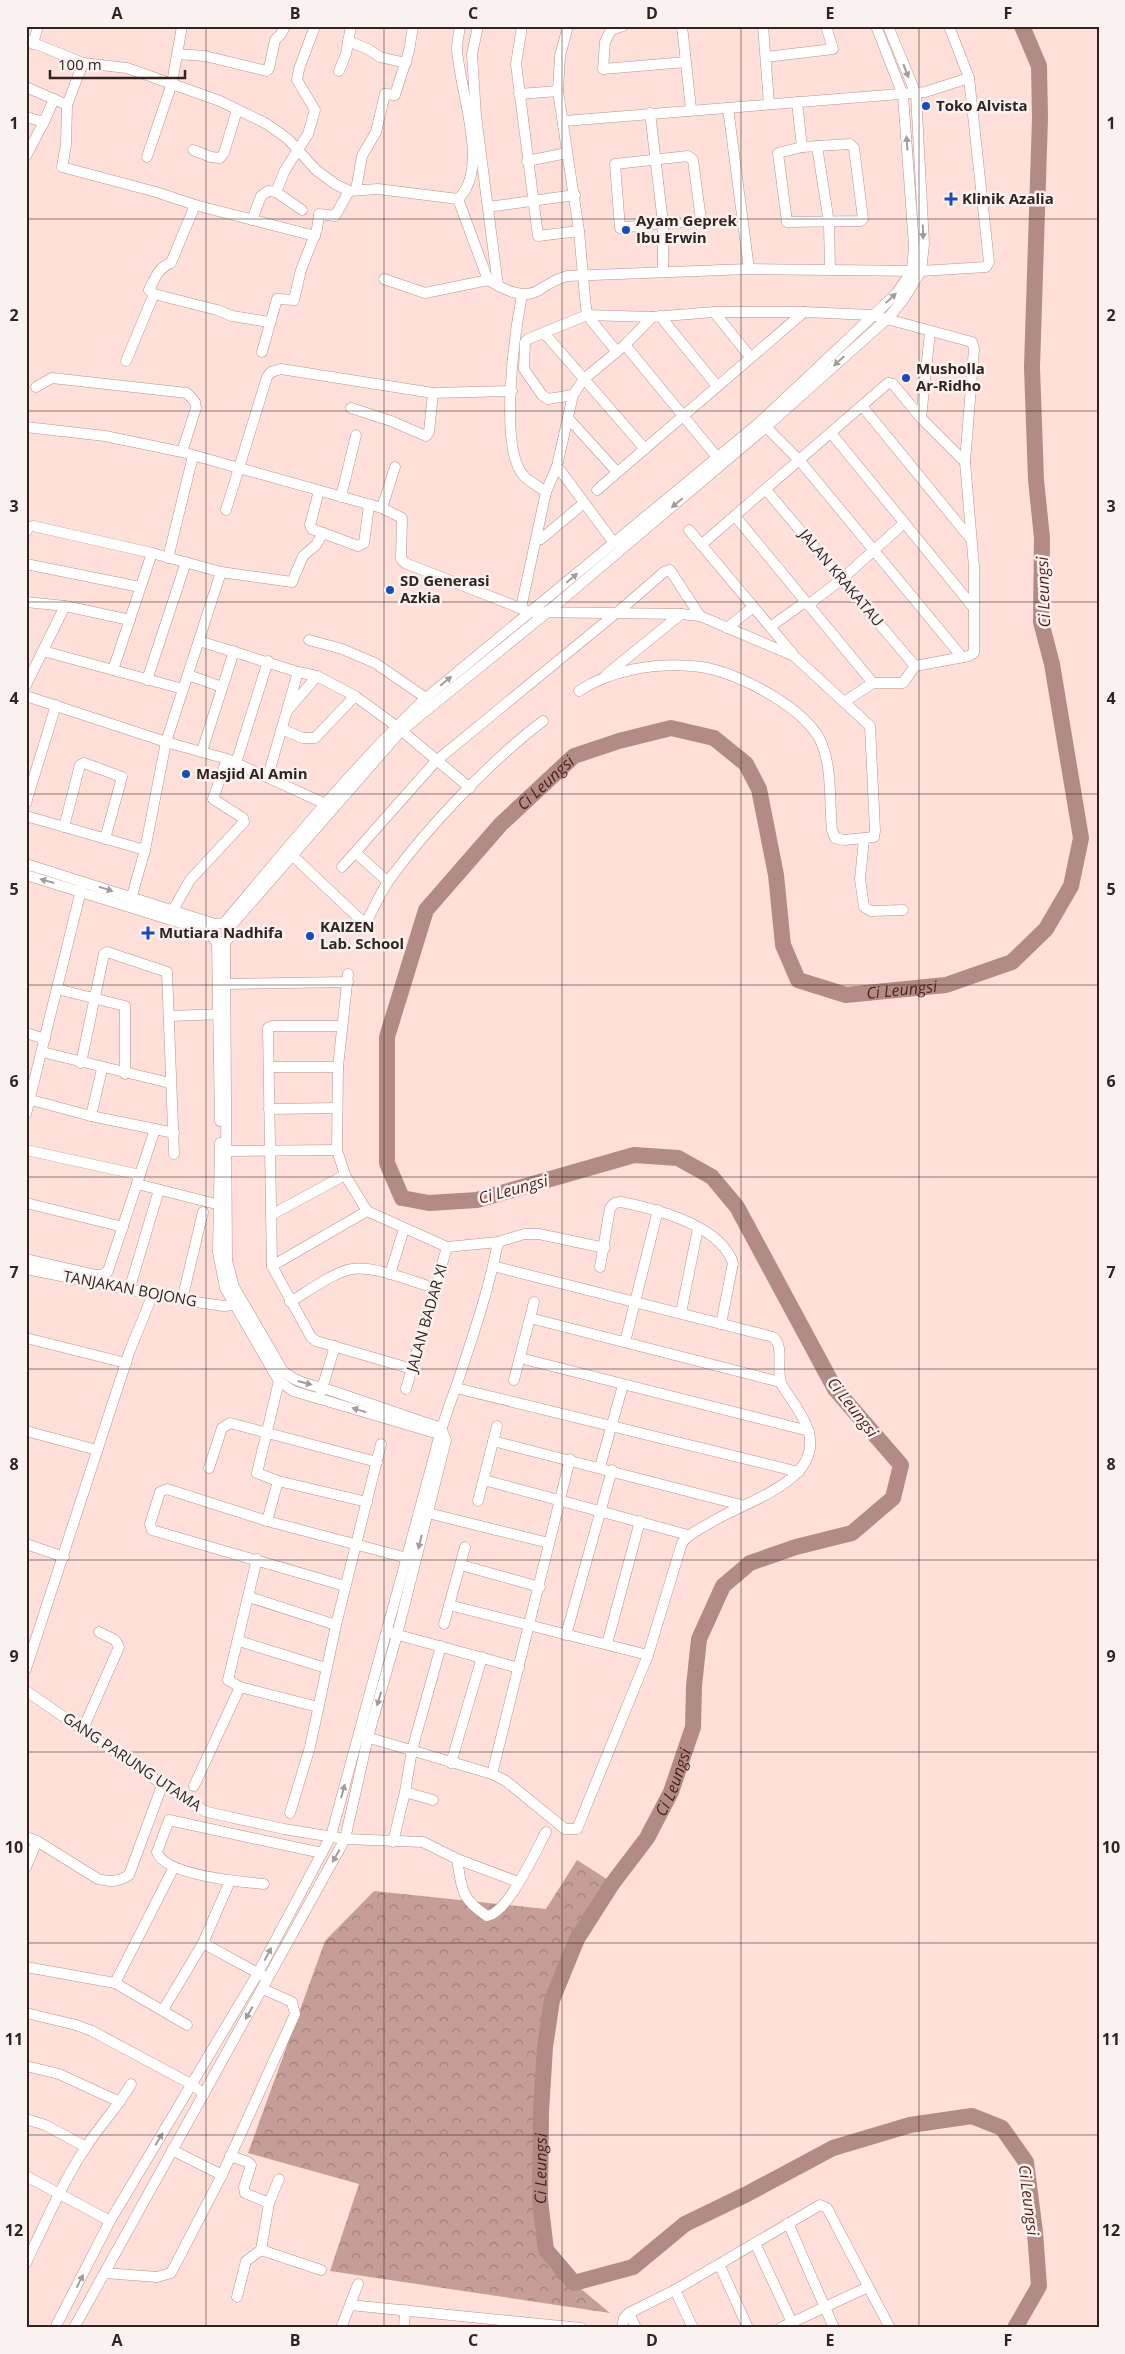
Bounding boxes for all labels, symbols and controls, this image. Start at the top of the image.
text: A [111,2,123,24]
text: B [290,2,300,24]
text: C [468,2,478,24]
text: D [646,2,658,24]
text: E [826,2,835,24]
text: F [1004,2,1012,24]
scale bar [50,48,185,80]
text: 100 m [58,54,102,74]
one-way arrow [903,64,911,78]
place label: Toko Alvista [936,95,1028,115]
marker: Toko Alvista [920,100,932,112]
text: 1 [9,112,19,134]
text: 1 [1106,112,1116,134]
one-way arrow [902,135,910,151]
place label: Klinik Azalia [962,188,1054,208]
marker: Klinik Azalia [944,192,958,206]
place label: Ayam Geprek Ibu Erwin [636,210,737,247]
marker: Ayam Geprek Ibu Erwin [620,224,632,236]
one-way arrow [920,224,928,240]
one-way arrow [885,292,897,304]
text: 2 [9,304,19,326]
text: 2 [1106,304,1116,326]
one-way arrow [832,356,845,367]
place label: Musholla Ar-Ridho [916,358,985,395]
marker: Musholla Ar-Ridho [900,372,912,384]
text: 3 [9,495,19,517]
text: 3 [1106,495,1116,517]
one-way arrow [670,497,683,508]
street label: JALAN KRAKATAU [794,523,888,630]
water label: Ci Leungsi [1031,555,1055,628]
place label: SD Generasi Azkia [400,570,490,607]
one-way arrow [565,572,578,583]
marker: SD Generasi Azkia [384,584,396,596]
one-way arrow [440,675,452,687]
text: 4 [9,687,19,709]
text: 4 [1106,687,1116,709]
water label: Ci Leungsi [512,750,580,815]
place label: Masjid Al Amin [196,763,308,783]
marker: Masjid Al Amin [180,768,192,780]
one-way arrow [39,876,54,884]
text: 5 [9,878,19,900]
text: 5 [1106,878,1116,900]
one-way arrow [99,885,114,893]
place label: KAIZEN Lab. School [320,916,404,953]
place label: Mutiara Nadhifa [159,922,283,942]
marker: Mutiara Nadhifa [141,926,155,940]
marker: KAIZEN Lab. School [304,930,316,942]
water label: Ci Leungsi [865,975,939,1004]
text: 6 [9,1070,19,1092]
text: 6 [1106,1070,1116,1092]
water label: Ci Leungsi [476,1169,551,1209]
text: 7 [9,1261,19,1283]
street label: JALAN BADAR XI [400,1261,451,1376]
text: 7 [1106,1261,1116,1283]
street label: TANJAKAN BOJONG [62,1265,199,1311]
water label: Ci Leungsi [822,1372,884,1442]
one-way arrow [297,1379,312,1387]
one-way arrow [351,1405,366,1413]
text: 8 [9,1453,19,1475]
text: 8 [1106,1453,1116,1475]
one-way arrow [416,1535,424,1550]
text: 9 [9,1645,19,1667]
text: 9 [1106,1645,1116,1667]
one-way arrow [374,1692,382,1707]
street label: GANG PARUNG UTAMA [59,1707,206,1815]
water label: Ci Leungsi [649,1745,696,1820]
one-way arrow [339,1783,347,1798]
text: 10 [5,1836,23,1858]
text: 10 [1102,1836,1120,1858]
one-way arrow [332,1848,340,1863]
one-way arrow [264,1946,272,1961]
one-way arrow [245,2006,253,2021]
text: 11 [5,2028,23,2050]
text: 11 [1102,2028,1120,2050]
one-way arrow [154,2132,163,2145]
water label: Ci Leungsi [529,2132,552,2204]
water label: Ci Leungsi [1014,2163,1044,2237]
text: 12 [5,2219,23,2241]
text: 12 [1102,2219,1120,2241]
one-way arrow [76,2273,84,2288]
text: A [111,2329,123,2351]
text: B [290,2329,300,2351]
text: C [468,2329,478,2351]
text: D [646,2329,658,2351]
text: E [826,2329,835,2351]
text: F [1004,2329,1012,2351]

